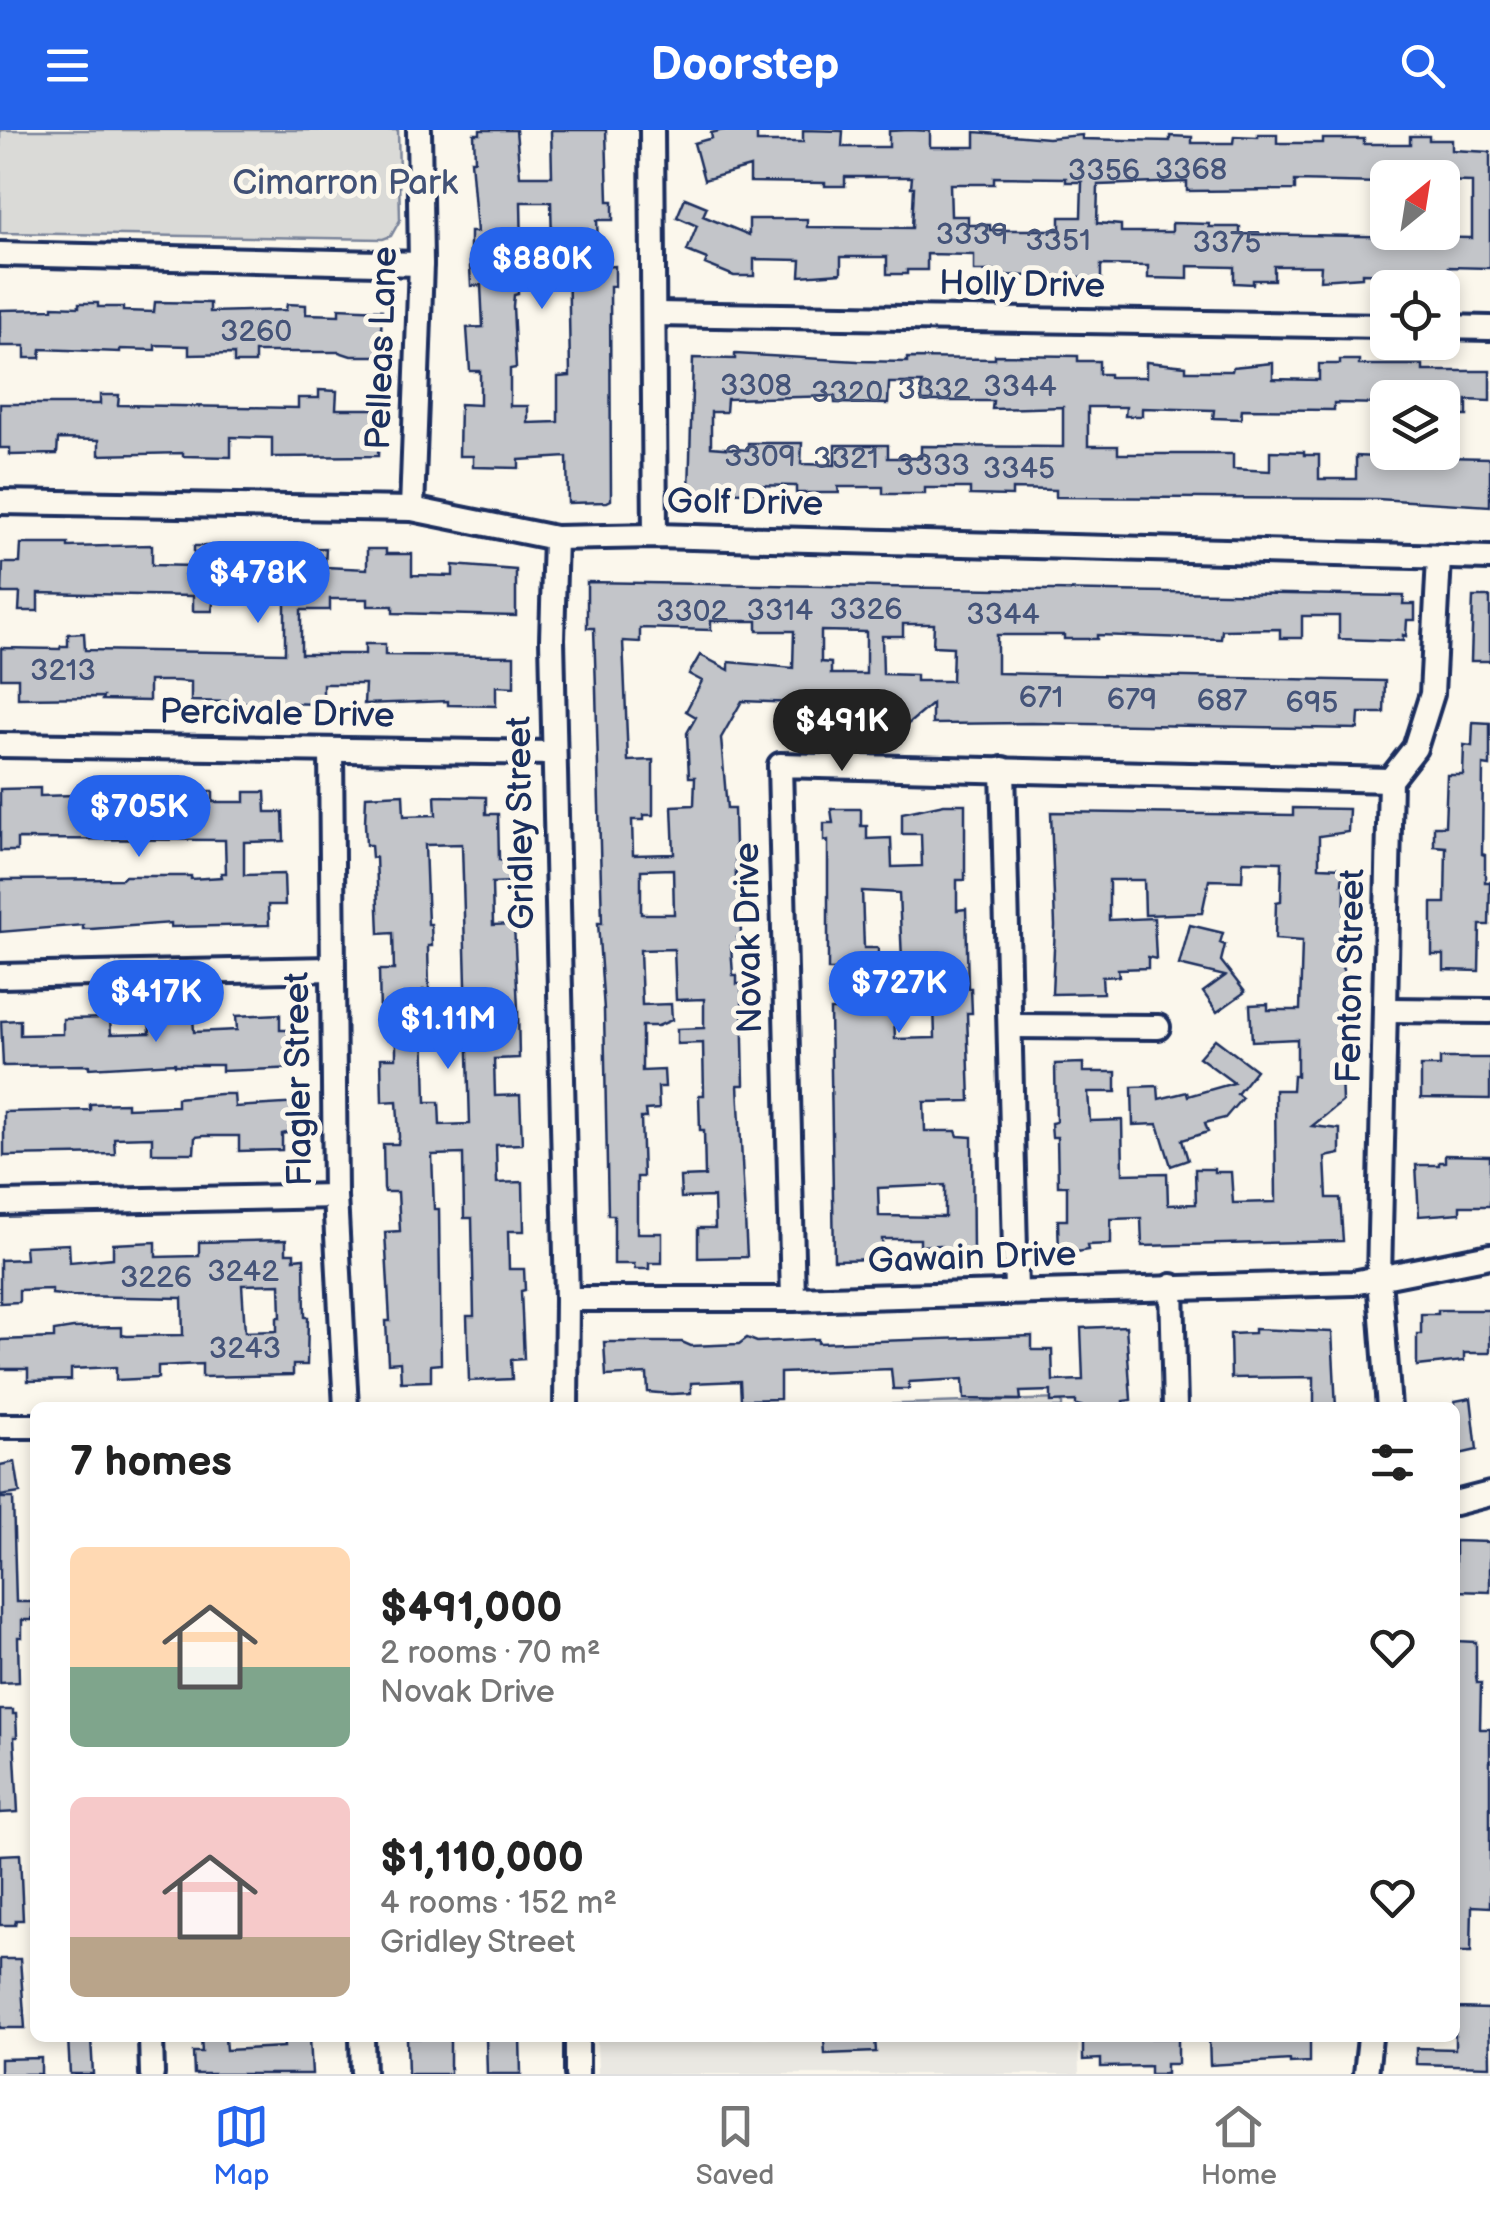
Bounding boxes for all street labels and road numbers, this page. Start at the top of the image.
street label: Pelleas Lane [357,246,407,450]
street label: Holly Drive [938,262,1106,308]
street label: Golf Drive [666,480,824,526]
street label: Percivale Drive [159,690,395,738]
street label: Gridley Street [498,716,544,930]
street label: Novak Drive [726,842,772,1034]
street label: Fenton Street [1328,868,1374,1084]
street label: Flagler Street [276,971,322,1186]
street label: Gawain Drive [867,1233,1077,1283]

